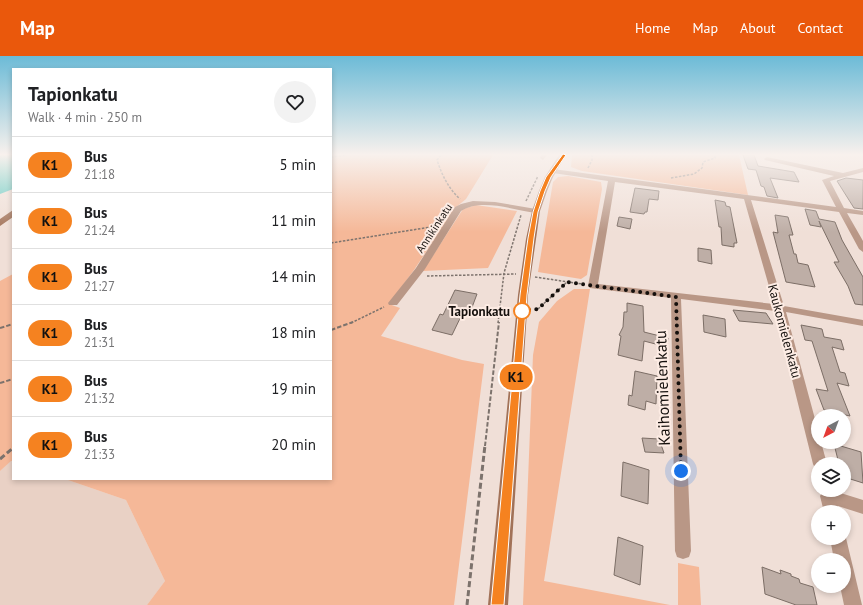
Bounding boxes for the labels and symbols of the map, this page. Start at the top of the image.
street label: Annikinkatu [413,201,455,255]
street label: Kaukomielenkatu [764,282,805,380]
marker: Tapionkatu [513,302,531,320]
place label: Tapionkatu [449,303,510,320]
street label: Kaihomielenkatu [650,330,674,446]
line badge: K1 [498,364,534,390]
north arrow [811,409,851,449]
your location [671,461,691,481]

